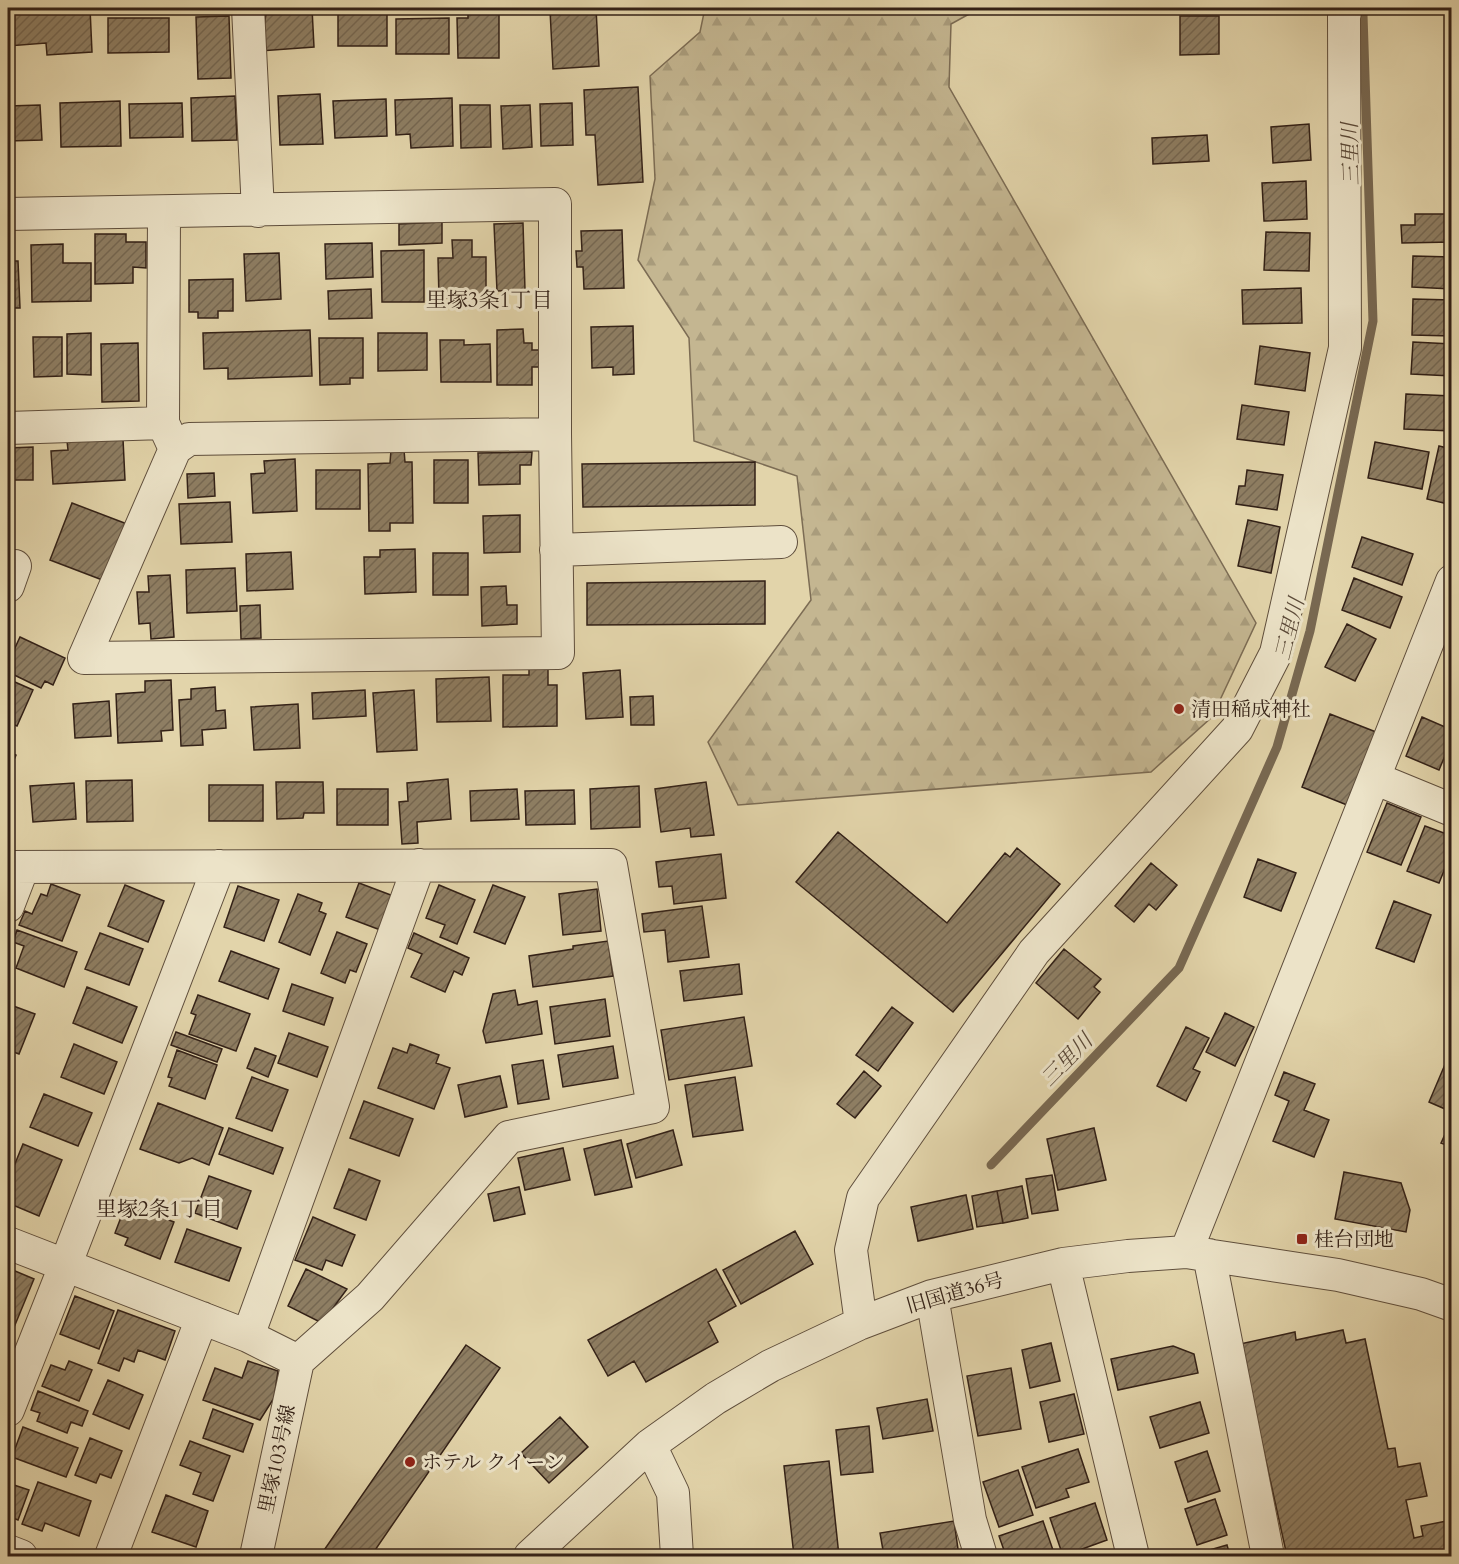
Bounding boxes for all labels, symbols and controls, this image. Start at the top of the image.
water label: 三里川 [1335,120,1367,186]
district label: 里塚3条1丁目 [426,286,552,315]
water label: 三里川 [1268,593,1312,663]
place label: 清田稲成神社 [1191,696,1311,723]
marker: 清田稲成神社 [1172,702,1186,716]
water label: 三里川 [1035,1026,1101,1093]
district label: 里塚2条1丁目 [96,1195,222,1224]
place label: 桂台団地 [1314,1226,1394,1253]
marker: 桂台団地 [1295,1232,1309,1246]
street label: 旧国道36号 [903,1266,1007,1320]
street label: 里塚103号線 [252,1402,302,1516]
place label: ホテル クイーン [422,1449,565,1476]
marker: ホテル クイーン [403,1455,417,1469]

